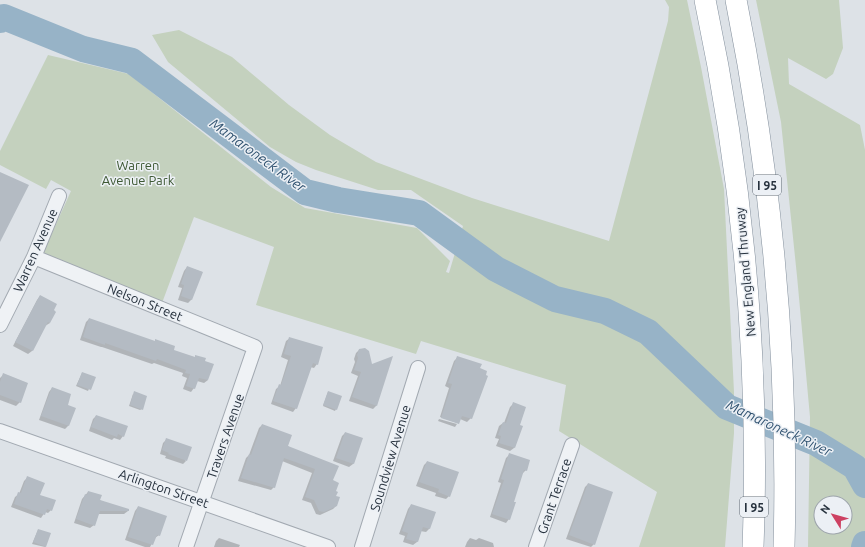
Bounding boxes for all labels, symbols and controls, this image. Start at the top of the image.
water label: Mamaroneck River [207,115,310,196]
park label: Warren Avenue Park [102,158,175,187]
road number: I 95 [753,175,781,195]
street label: Warren Avenue [10,206,60,294]
street label: New England Thruway [732,207,758,337]
street label: Nelson Street [105,281,185,323]
street label: Travers Avenue [204,392,246,480]
water label: Mamaroneck River [724,397,835,460]
street label: Soundview Avenue [367,403,413,513]
street label: Grant Terrace [534,456,574,536]
street label: Arlington Street [117,466,211,510]
north arrow [813,495,853,535]
road number: I 95 [740,497,768,517]
text: N [818,502,832,516]

